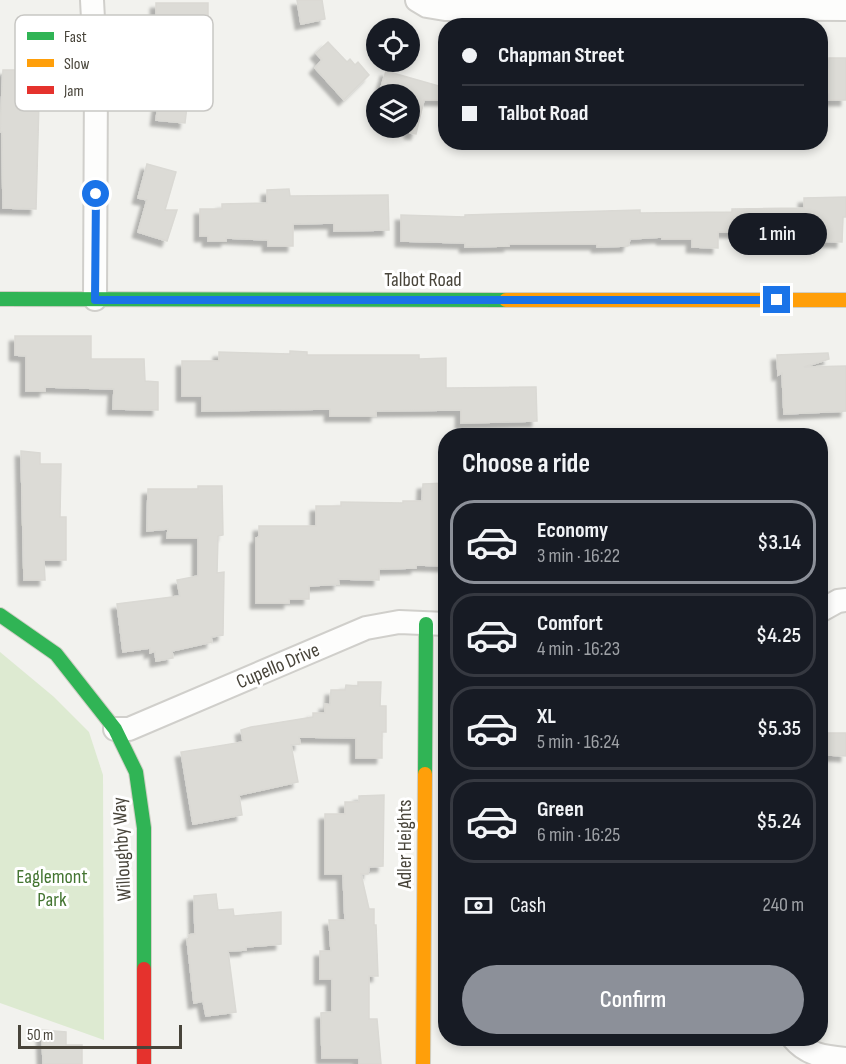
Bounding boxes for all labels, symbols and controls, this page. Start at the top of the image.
legend [15,15,213,111]
map controls [366,18,420,138]
button: locate [366,18,420,72]
text: Fast [64,28,87,47]
text: Chapman Street [498,42,624,69]
text: Slow [64,55,89,74]
text: Jam [63,82,84,101]
button: layers [366,84,420,138]
text: Talbot Road [498,100,588,127]
route start [82,180,109,207]
callout: 1 min [728,213,826,255]
text: 1 min [759,222,796,246]
street label: Talbot Road [384,268,462,292]
route end [763,286,790,313]
text: Choose a ride [462,448,590,480]
icon: car [465,515,519,569]
text: Economy [537,517,608,544]
text: $3.14 [757,529,801,556]
text: 3 min · 16:22 [537,544,620,568]
icon: car [465,608,519,662]
text: Comfort [537,610,603,637]
text: $4.25 [756,622,801,649]
text: 4 min · 16:23 [537,637,620,661]
street label: Cupello Drive [233,638,323,694]
icon: car [465,701,519,755]
text: XL [537,703,556,730]
text: $5.35 [757,715,801,742]
text: 5 min · 16:24 [537,730,620,754]
icon: car [465,794,519,848]
street label: Willoughby Way [107,796,137,902]
text: Green [537,796,584,823]
street label: Adler Heights [393,799,417,890]
text: $5.24 [756,808,801,835]
text: 6 min · 16:25 [537,823,620,847]
park label: Eaglemont Park [16,865,88,912]
icon: cash [462,889,495,922]
text: Cash [510,892,546,919]
text: 240 m [763,893,804,917]
button: Confirm [462,965,804,1034]
scale bar [18,1022,182,1050]
text: 50 m [27,1026,53,1045]

